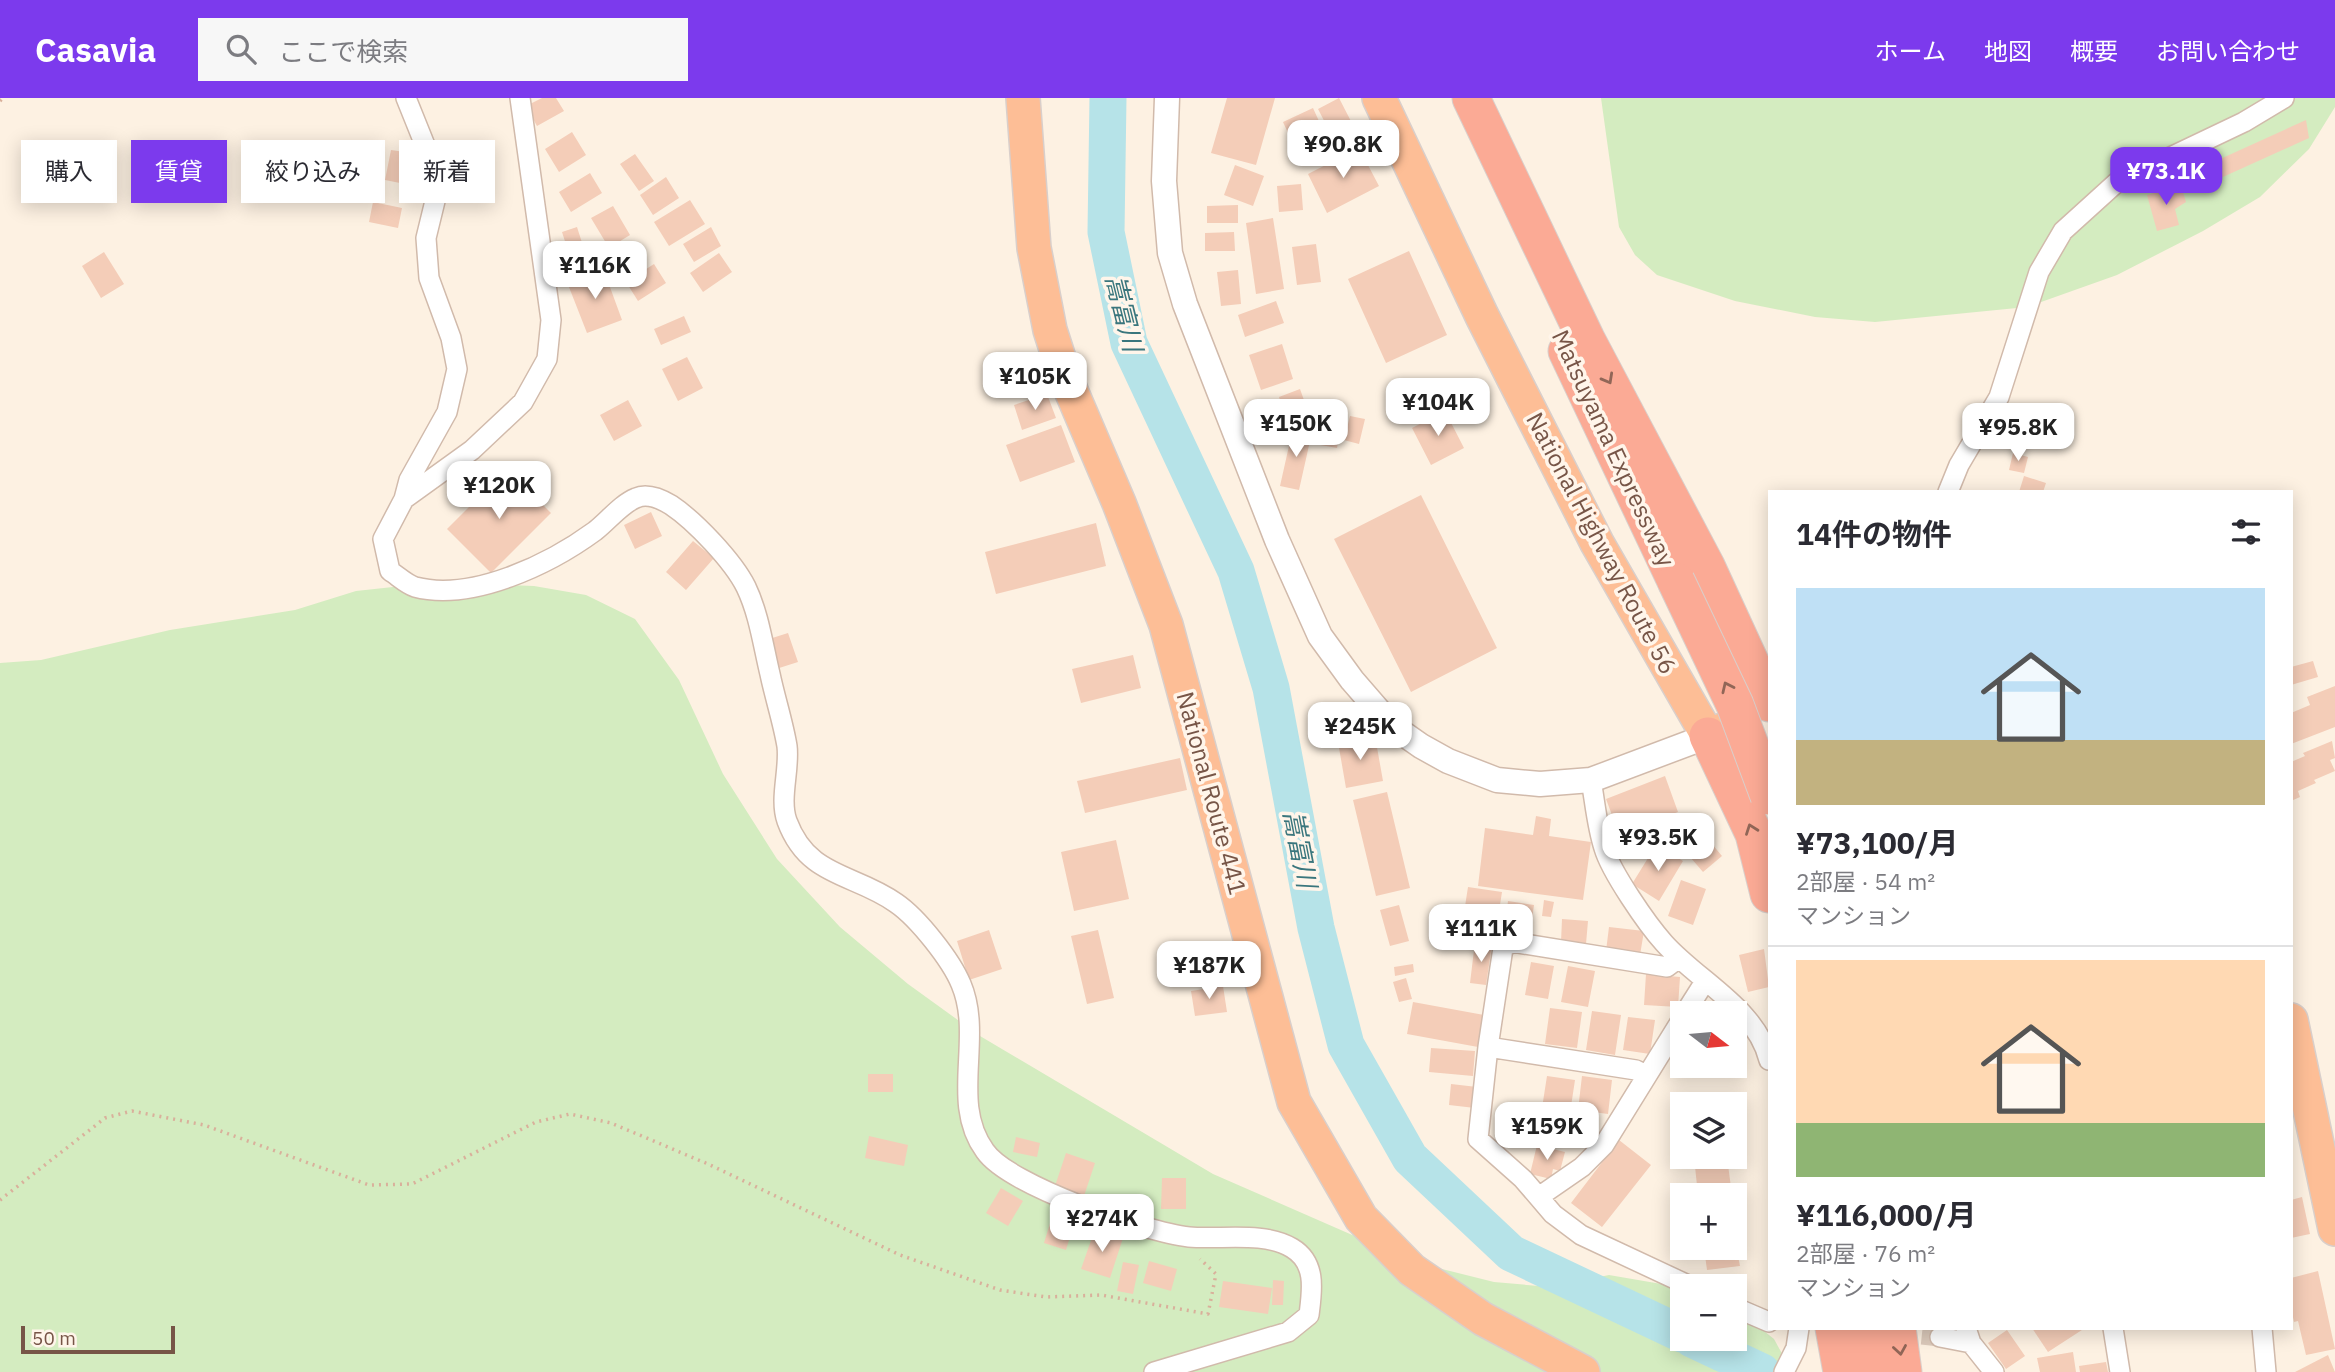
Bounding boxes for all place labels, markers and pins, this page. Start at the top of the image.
pin: ¥90.8K [1286,120,1400,180]
pin: ¥73.1K [2109,148,2223,207]
pin: ¥116K [546,242,644,301]
pin: ¥105K [986,352,1084,412]
pin: ¥104K [1389,378,1487,438]
pin: ¥150K [1247,400,1345,459]
pin: ¥95.8K [1961,404,2075,463]
pin: ¥120K [450,462,548,521]
pin: ¥245K [1311,702,1409,762]
pin: ¥93.5K [1601,814,1715,873]
pin: ¥111K [1432,904,1530,964]
pin: ¥187K [1160,942,1258,1001]
pin: ¥159K [1498,1102,1596,1162]
pin: ¥274K [1053,1194,1151,1254]

